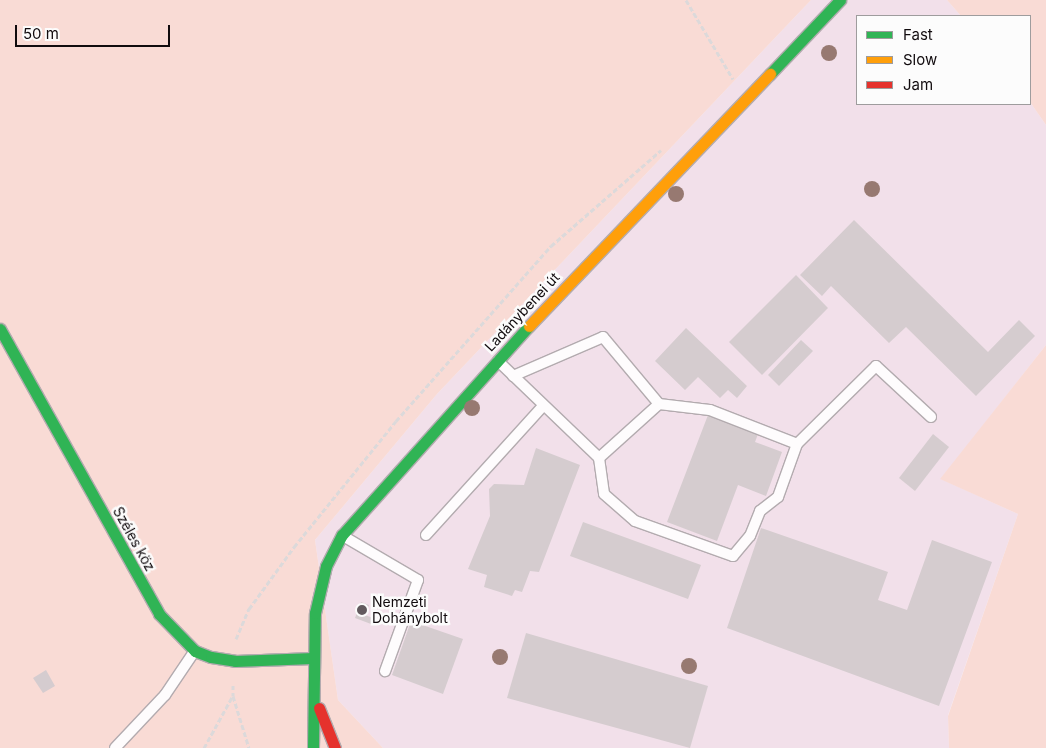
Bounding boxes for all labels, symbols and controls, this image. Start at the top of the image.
scale bar [18,15,172,47]
legend [856,15,1031,105]
text: 50 m [23,24,59,43]
text: Fast [903,25,933,44]
text: Slow [903,50,937,69]
text: Jam [903,75,933,94]
street label: Ladánybenei út [481,269,563,355]
street label: Széles köz [109,504,159,574]
place label: Nemzeti Dohánybolt [372,594,448,626]
marker: Nemzeti Dohánybolt [356,604,368,616]

